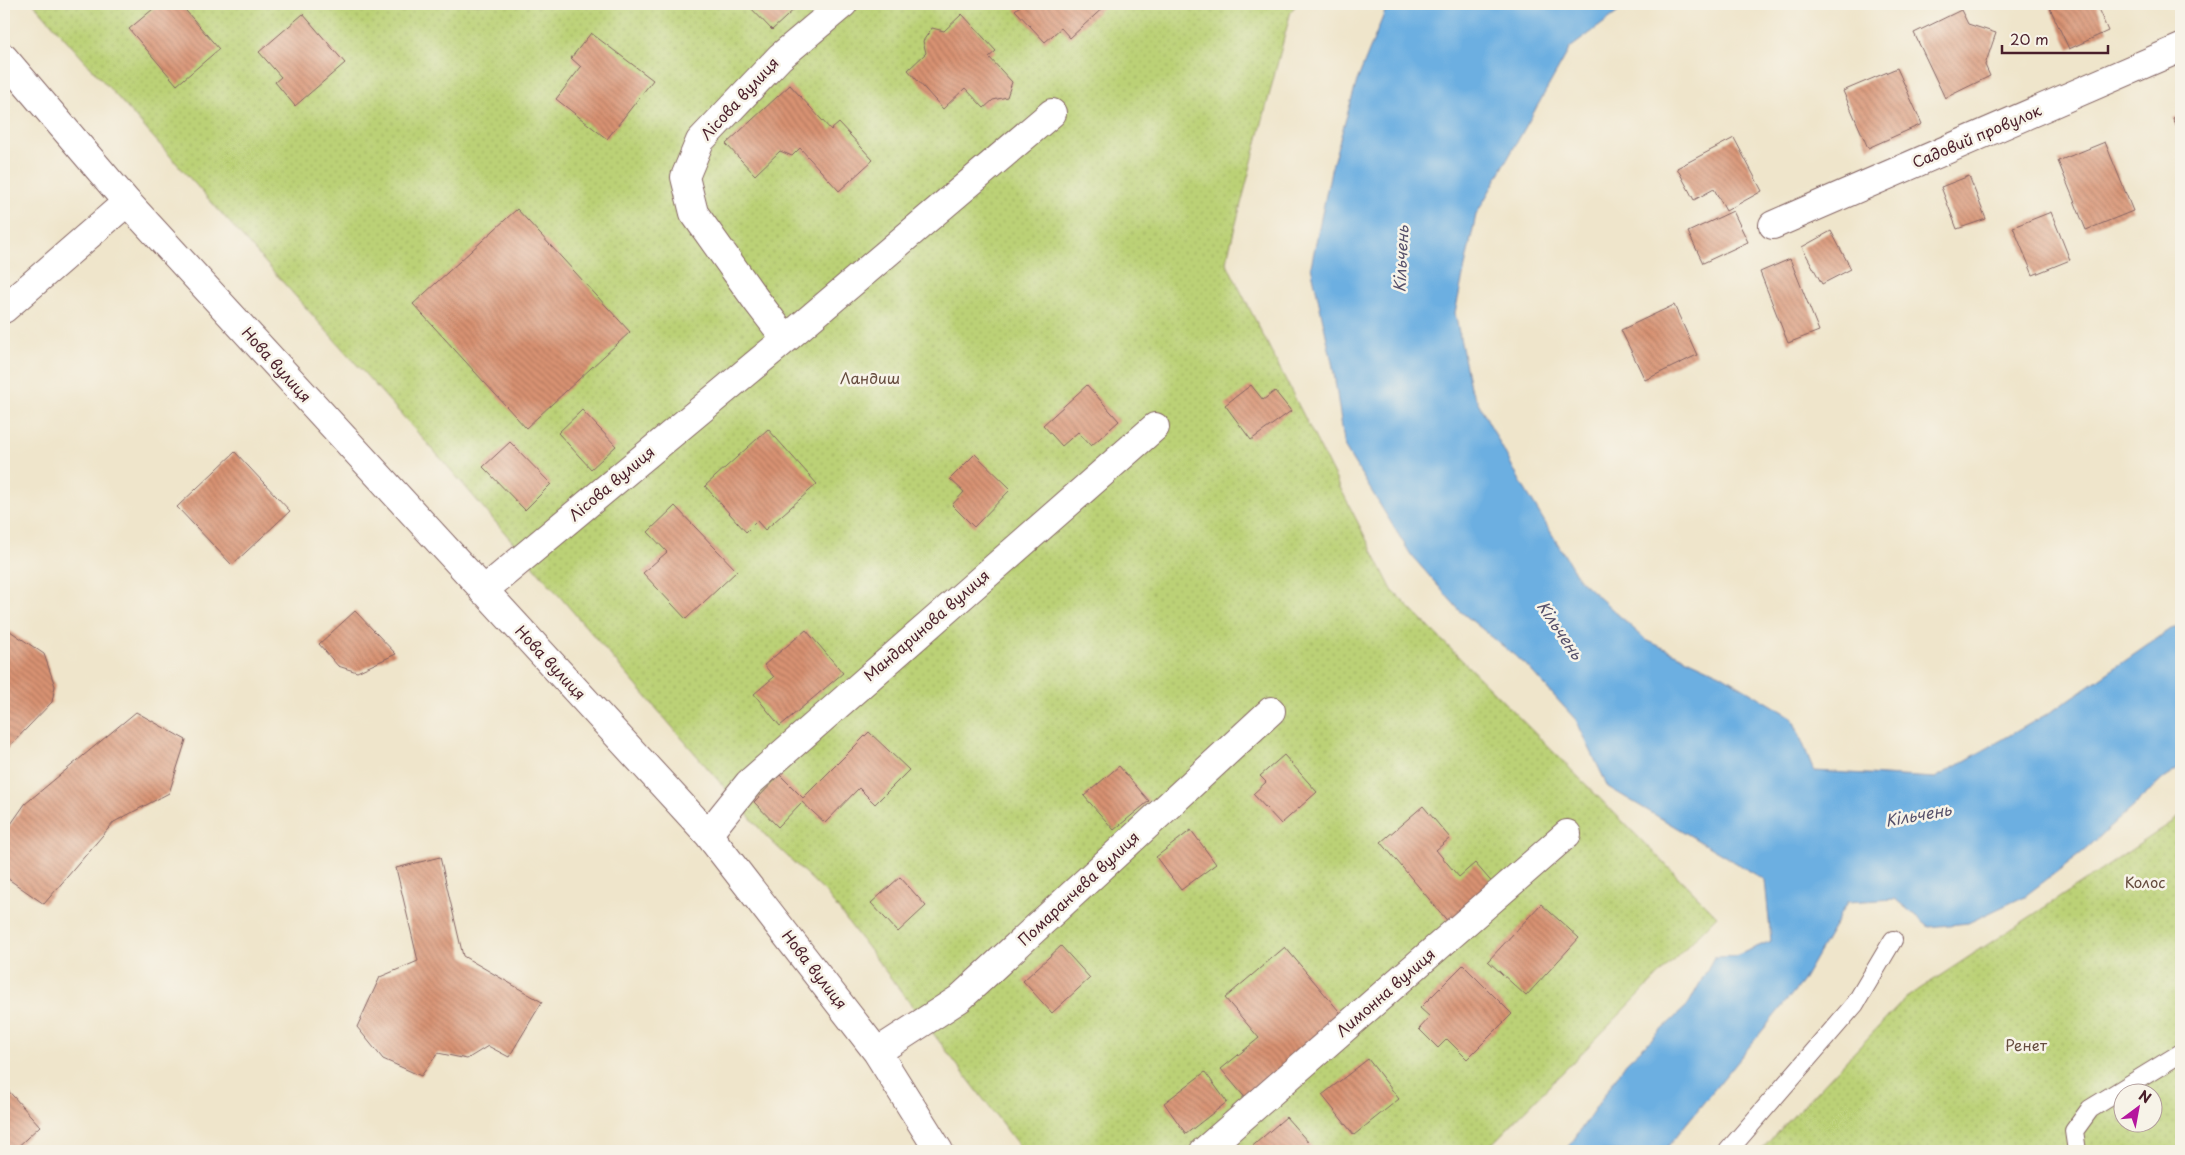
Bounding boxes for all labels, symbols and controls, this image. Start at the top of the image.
scale bar [2002,22,2109,54]
text: 20 m [2010,27,2049,50]
street label: Лісова вулиця [694,51,784,145]
street label: Садовий провулок [1908,98,2045,173]
water label: Кільчень [1386,224,1414,293]
street label: Нова вулиця [237,321,317,407]
park label: Ландиш [840,366,900,389]
street label: Лісова вулиця [563,440,659,526]
street label: Мандаринова вулиця [858,564,994,686]
water label: Кільчень [1532,595,1590,665]
street label: Нова вулиця [510,620,592,704]
water label: Кільчень [1883,796,1954,832]
street label: Помаранчева вулиця [1012,825,1144,950]
park label: Колос [2125,870,2165,893]
street label: Нова вулиця [777,925,853,1013]
street label: Лимонна вулиця [1330,942,1440,1042]
park label: Ренет [2005,1033,2048,1056]
north arrow [2112,1082,2162,1132]
text: N [2135,1085,2155,1108]

